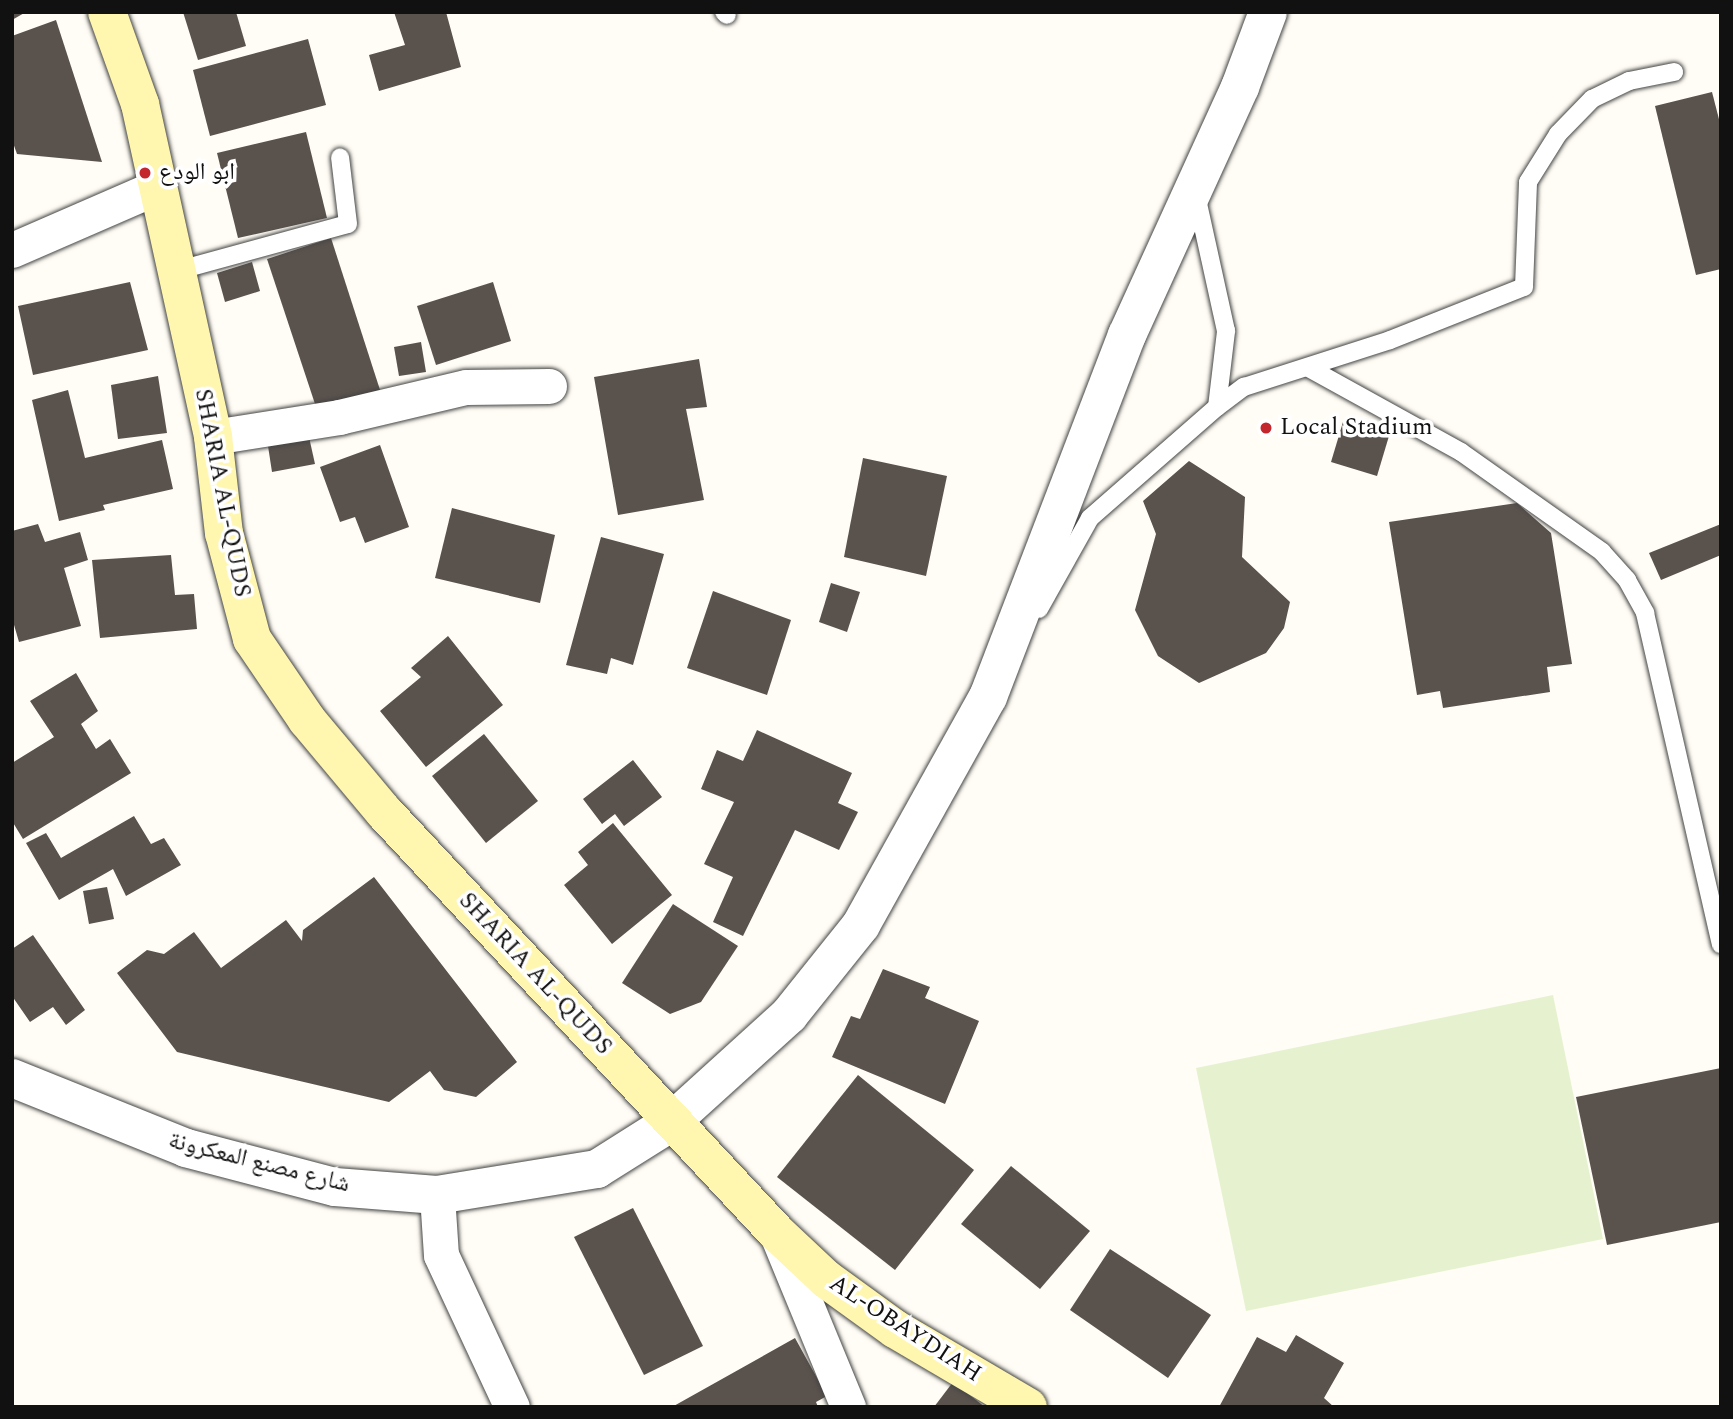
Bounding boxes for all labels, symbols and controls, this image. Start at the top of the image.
place label: ابو الودع [159,159,235,187]
marker: ابو الودع [137,165,153,181]
street label: SHARIA AL-QUDS [188,386,256,600]
place label: Local Stadium [1280,414,1433,442]
marker: Local Stadium [1258,420,1274,436]
street label: SHARIA AL-QUDS [452,887,618,1061]
street label: شارع مصنع المعكرونة [165,1127,353,1199]
street label: AL-OBAYDIAH [824,1269,986,1389]

